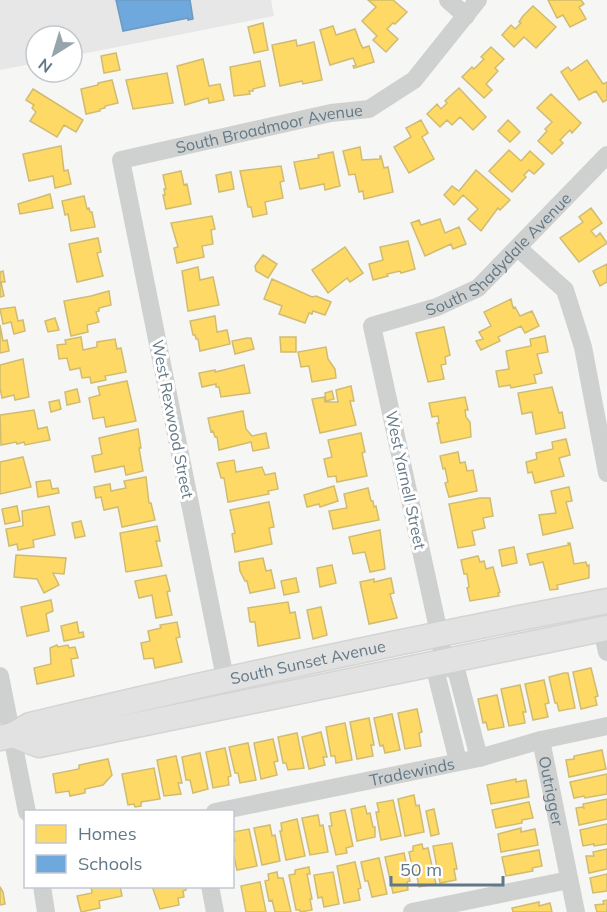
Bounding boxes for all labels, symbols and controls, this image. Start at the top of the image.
north arrow [24,24,84,84]
text: N [34,54,56,78]
street label: South Broadmoor Avenue [174,100,364,157]
street label: South Shadydale Avenue [423,188,575,320]
street label: West Rexwood Street [148,338,198,500]
street label: West Yarnell Street [382,409,431,552]
street label: South Sunset Avenue [228,636,387,688]
street label: Tradewinds [367,753,456,790]
street label: Outrigger [535,754,568,828]
legend [24,810,234,888]
text: Homes [78,822,137,845]
scale bar [391,849,504,887]
text: Schools [78,852,143,875]
text: 50 m [400,858,442,881]

